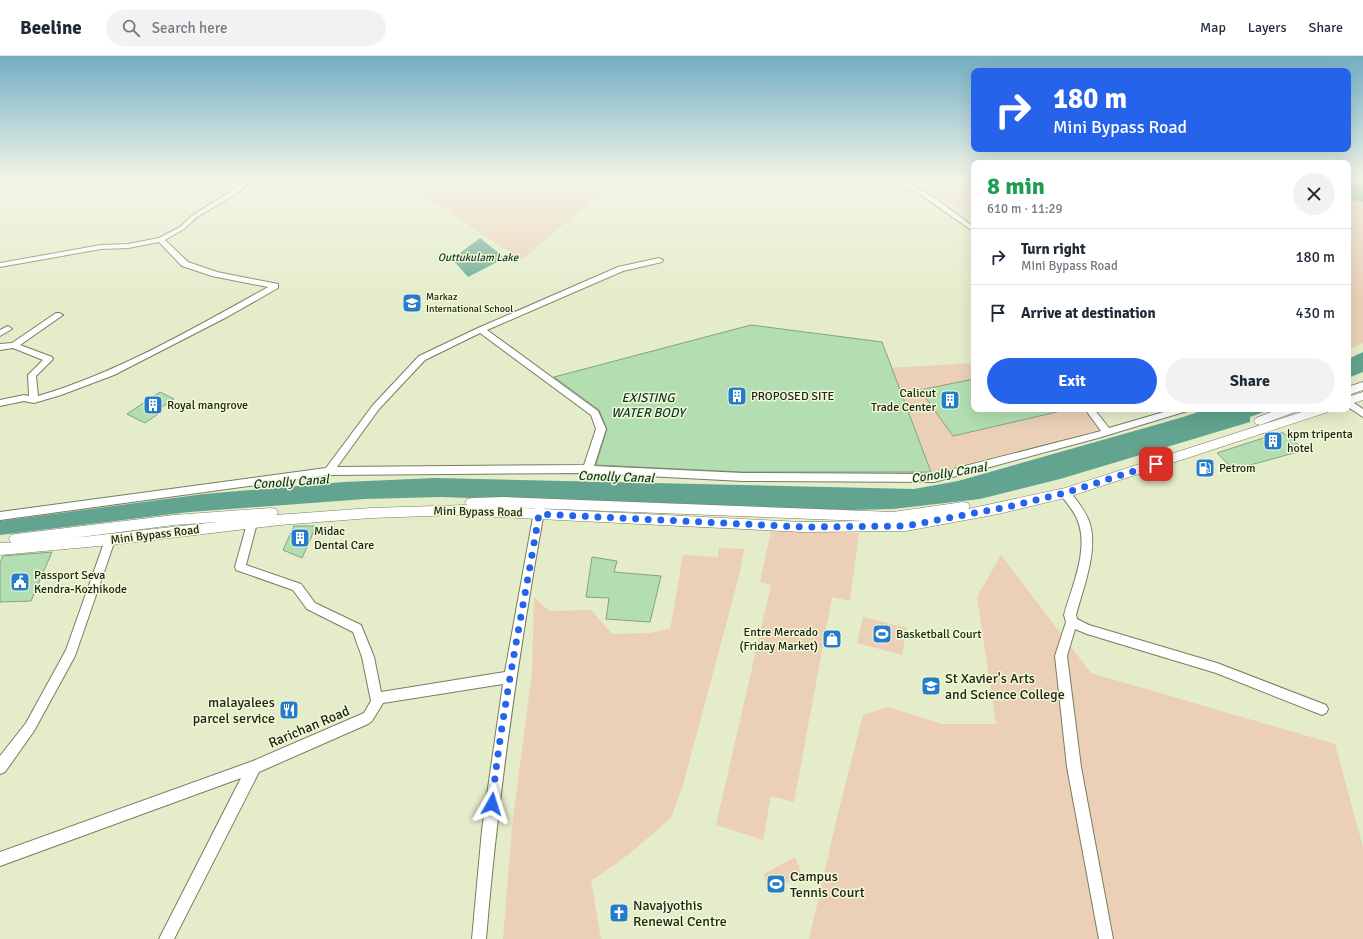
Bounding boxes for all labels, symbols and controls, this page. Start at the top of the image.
search box [106,10,386,46]
text: Beeline [20,16,82,40]
icon: search [120,17,142,39]
text: Search here [152,19,227,37]
text: Map [1200,19,1226,36]
text: Layers [1248,19,1287,36]
text: Share [1309,19,1343,36]
text: 180 m [1053,82,1127,116]
icon: right [987,84,1039,136]
text: Mini Bypass Road [1053,116,1187,138]
text: 8 min [987,171,1045,201]
button: close [1293,173,1335,215]
text: 610 m · 11:29 [987,201,1063,217]
text: Turn right [1021,240,1086,258]
icon: right [987,246,1009,268]
text: 180 m [1295,248,1335,266]
water label: Outtukulam Lake [438,251,519,264]
text: Mini Bypass Road [1021,258,1118,274]
place label: Markaz International School [426,291,513,315]
school or university icon: Markaz International School [401,292,423,314]
icon: arrive [987,302,1009,324]
text: Arrive at destination [1021,304,1156,322]
text: 430 m [1295,304,1335,322]
button: Exit [987,358,1157,404]
button: Share [1165,358,1335,404]
building icon: PROPOSED SITE [726,385,748,407]
place label: Calicut Trade Center [871,386,937,415]
place label: PROPOSED SITE [751,389,834,404]
building icon: Calicut Trade Center [939,389,961,411]
water label: EXISTING WATER BODY [611,390,687,421]
building icon: Royal mangrove [142,394,164,416]
place label: Royal mangrove [167,398,248,413]
place label: kpm tripenta hotel [1287,427,1353,456]
building icon: kpm tripenta hotel [1262,430,1284,452]
pin [1139,447,1173,481]
icon: arrive [1145,453,1167,475]
fuel station icon: Petrom [1194,457,1216,479]
water label: Conolly Canal [910,459,989,487]
place label: Petrom [1219,461,1256,476]
water label: Conolly Canal [577,468,656,486]
water label: Conolly Canal [252,471,331,493]
street label: Mini Bypass Road [433,504,523,520]
street label: Mini Bypass Road [110,522,200,548]
place label: Midac Dental Care [314,524,374,553]
building icon: Midac Dental Care [289,527,311,549]
place label: Passport Seva Kendra-Kozhikode [34,568,127,597]
public building icon: Passport Seva Kendra-Kozhikode [9,571,31,593]
sports icon: Basketball Court [871,623,893,645]
place label: Entre Mercado (Friday Market) [739,625,818,654]
place label: Basketball Court [896,627,981,642]
shop icon: Entre Mercado (Friday Market) [821,628,843,650]
place label: St Xavier's Arts and Science College [945,670,1065,703]
school or university icon: St Xavier's Arts and Science College [920,675,942,697]
place label: malayalees parcel service [193,694,275,727]
restaurant icon: malayalees parcel service [278,699,300,721]
street label: Rarichan Road [266,702,352,752]
position arrow [471,783,513,825]
place label: Campus Tennis Court [790,868,865,901]
sports icon: Campus Tennis Court [765,873,787,895]
place label: Navajyothis Renewal Centre [633,897,727,930]
church icon: Navajyothis Renewal Centre [608,902,630,924]

